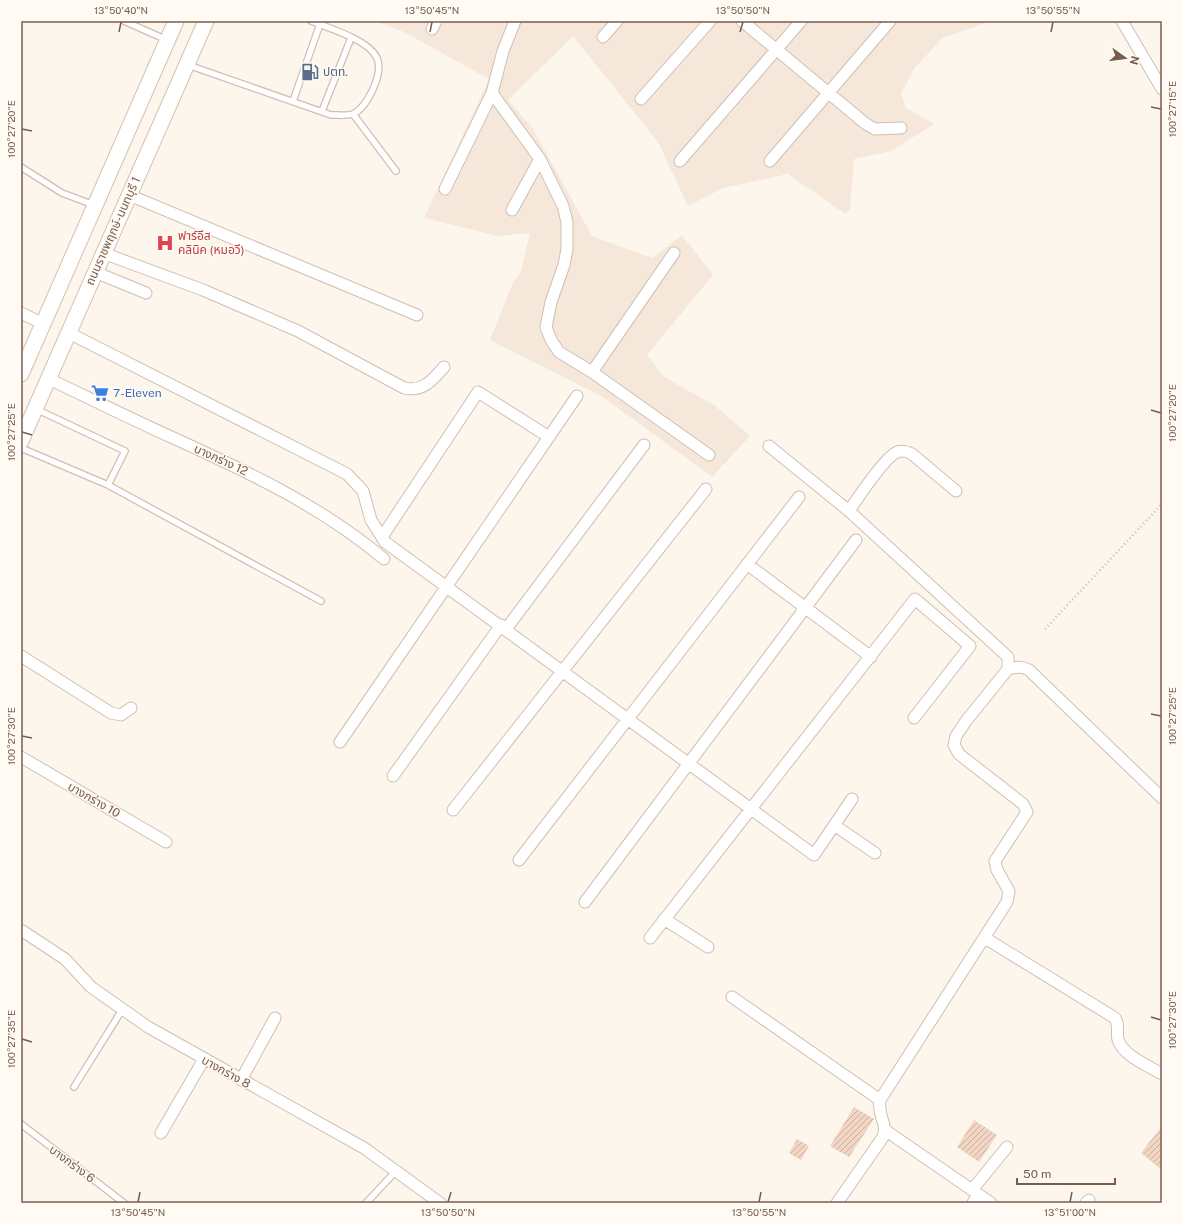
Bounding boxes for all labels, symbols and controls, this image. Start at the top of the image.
text: 13°50'40"N [94,4,148,16]
text: 13°50'45"N [405,4,459,16]
text: 13°50'50"N [716,4,770,16]
text: 13°50'55"N [1026,4,1080,16]
north arrow [1105,38,1145,78]
text: N [1128,55,1142,66]
fuel station icon: ปตท. [300,62,320,82]
place label: ปตท. [323,65,348,79]
text: 100°27'15"E [1166,81,1178,137]
text: 100°27'20"E [5,100,17,158]
street label: ถนนราชพฤกษ์-นนทบุรี 1 [83,175,143,287]
place label: ฟาร์อีส คลินิค (หมอวี) [178,229,244,257]
hospital icon: ฟาร์อีส คลินิค (หมอวี) [155,233,175,253]
supermarket icon: 7-Eleven [90,383,110,403]
text: 100°27'20"E [1166,384,1178,442]
place label: 7-Eleven [113,386,162,400]
text: 100°27'25"E [5,403,17,461]
street label: บางกร่าง 12 [192,441,250,479]
text: 100°27'25"E [1166,687,1178,745]
text: 100°27'30"E [5,707,17,765]
street label: บางกร่าง 10 [65,779,123,821]
text: 100°27'30"E [1166,991,1178,1049]
text: 100°27'35"E [5,1010,17,1068]
street label: บางกร่าง 8 [199,1053,253,1091]
street label: บางกร่าง 6 [46,1142,98,1186]
scale bar [1017,1160,1115,1186]
text: 50 m [1023,1167,1051,1181]
text: 13°50'45"N [111,1206,165,1218]
text: 13°50'50"N [421,1206,475,1218]
text: 13°50'55"N [732,1206,786,1218]
text: 13°51'00"N [1044,1206,1096,1218]

